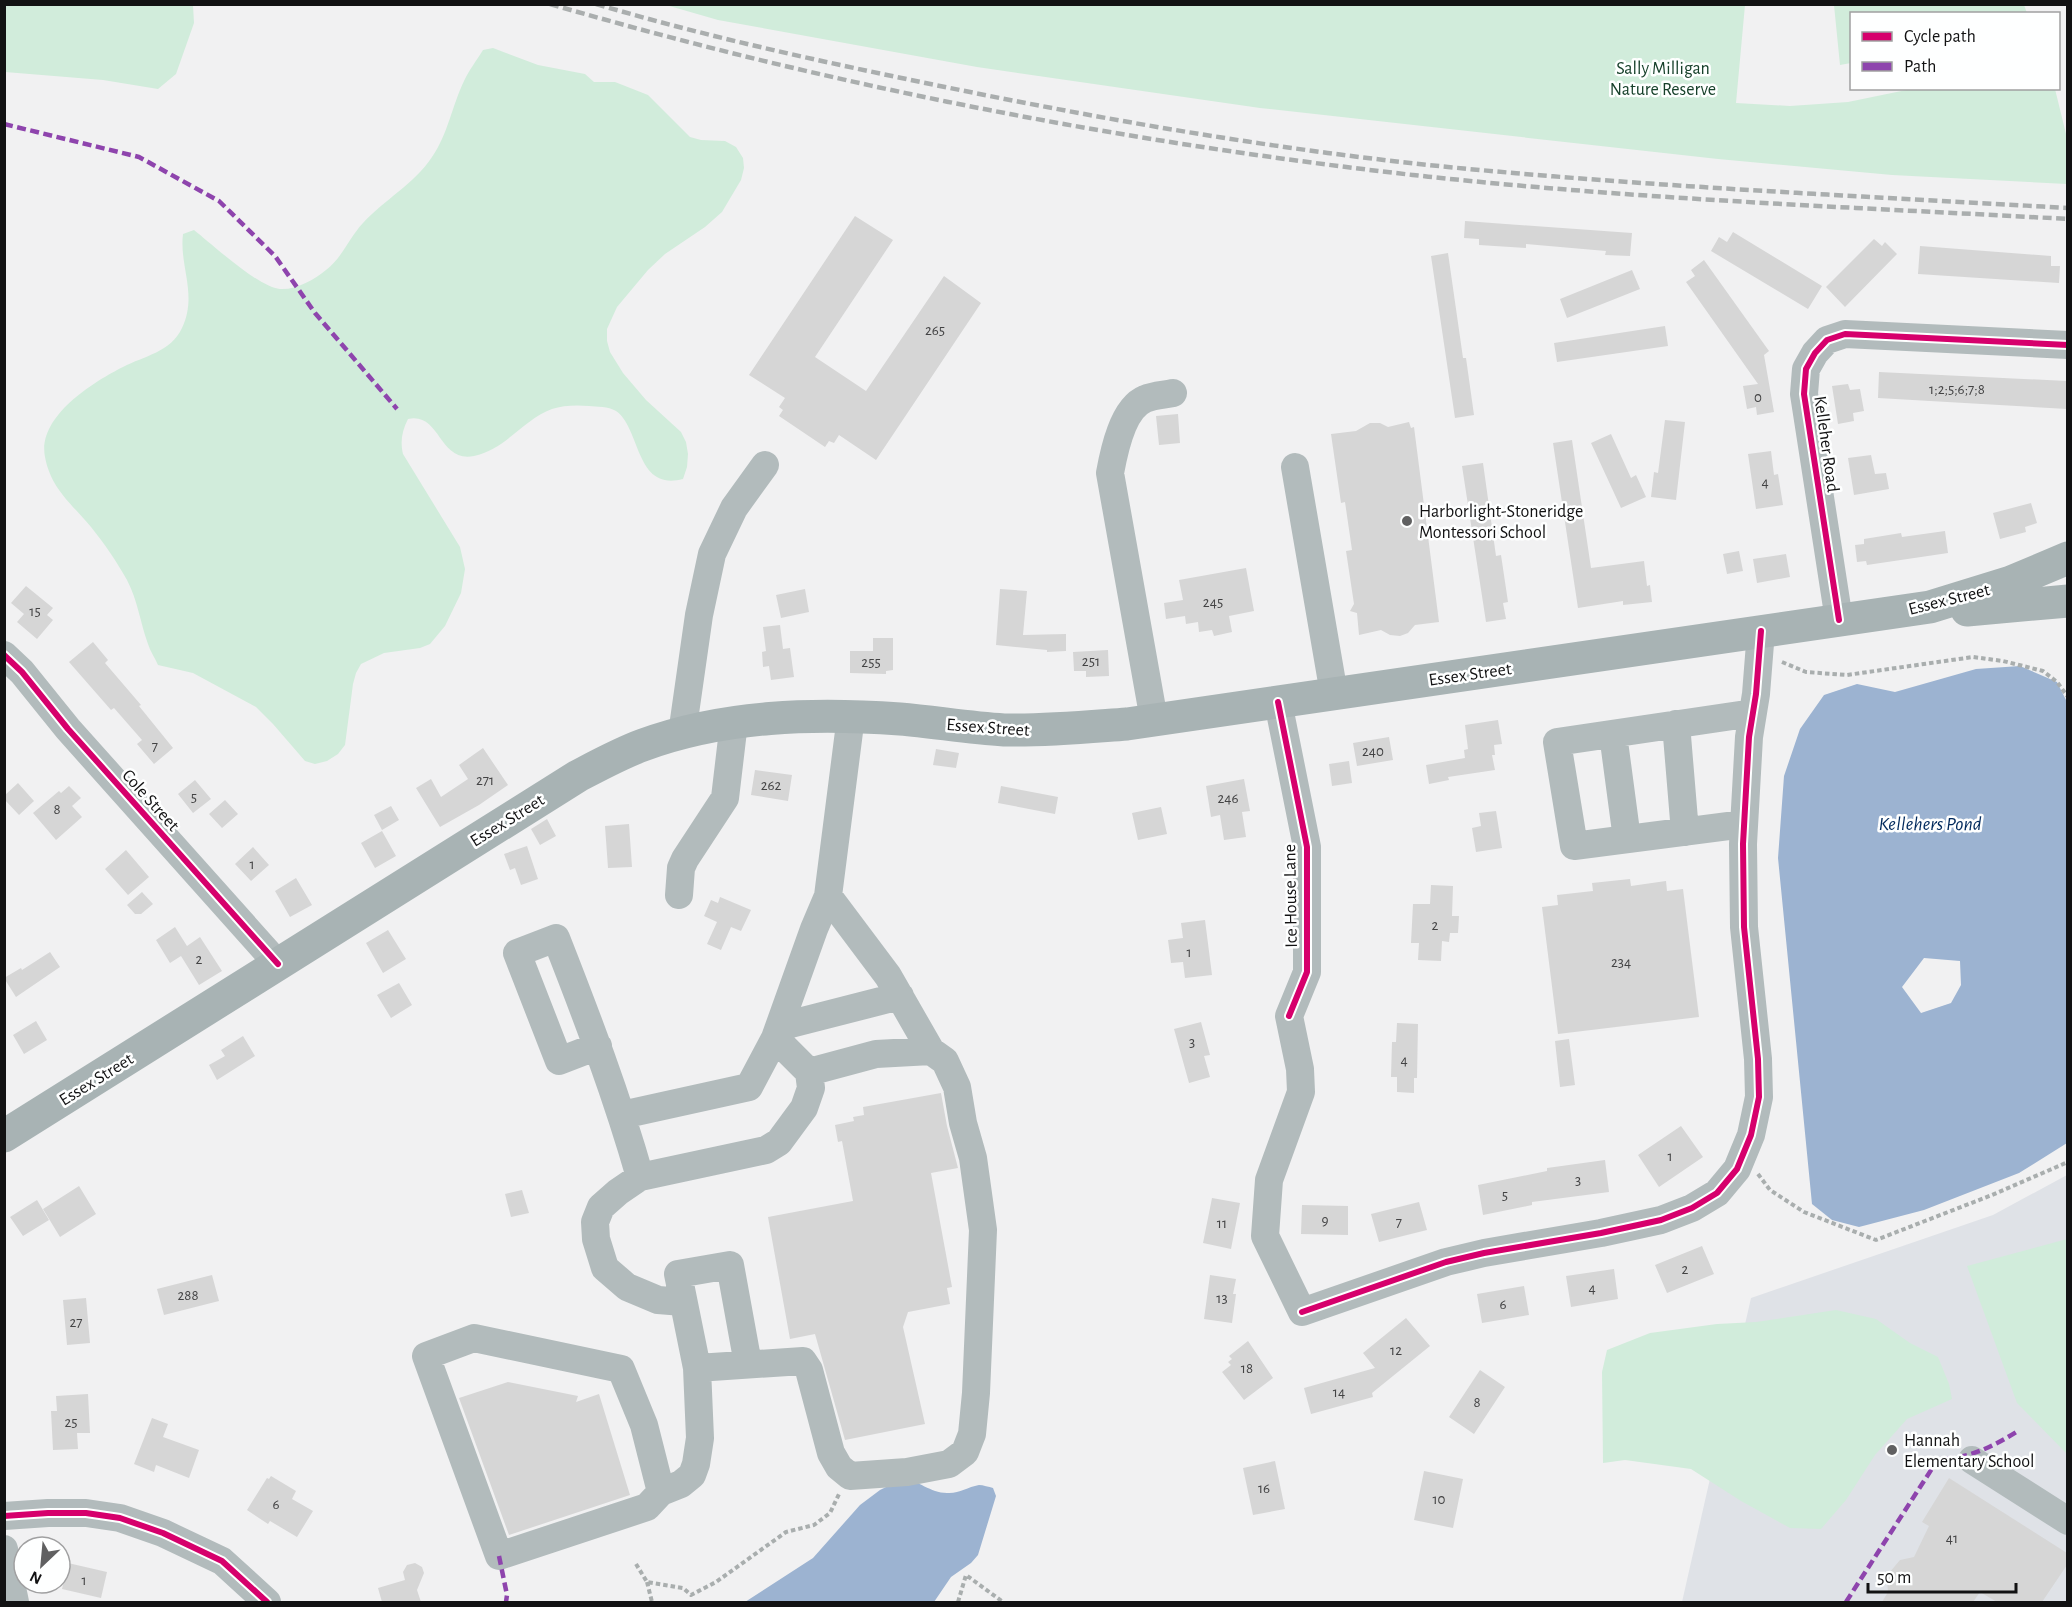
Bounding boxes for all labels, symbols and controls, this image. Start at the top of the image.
legend [1850,12,2060,90]
text: Cycle path [1904,28,1976,46]
text: Path [1904,58,1936,76]
park label: Sally Milligan Nature Reserve [1610,60,1716,99]
house number: 265 [925,323,945,338]
house number: 1;2;5;6;7;8 [1929,382,1985,397]
house number: 0 [1754,390,1762,405]
street label: Kelleher Road [1810,395,1842,494]
house number: 4 [1761,475,1769,490]
place label: Harborlight-Stoneridge Montessori School [1419,503,1583,542]
marker: Harborlight-Stoneridge Montessori School [1400,514,1414,528]
street label: Essex Street [1907,581,1992,619]
house number: 245 [1203,595,1223,610]
house number: 15 [29,604,41,619]
house number: 251 [1082,654,1100,669]
house number: 255 [861,655,881,670]
street label: Essex Street [1428,660,1513,690]
street label: Essex Street [946,716,1030,740]
house number: 7 [152,739,158,754]
house number: 240 [1362,744,1384,759]
street label: Cole Street [118,766,183,835]
house number: 271 [476,773,494,788]
house number: 262 [761,778,782,793]
house number: 5 [191,790,197,805]
street label: Essex Street [467,791,548,851]
house number: 246 [1217,791,1239,806]
house number: 8 [53,802,61,817]
water label: Kellehers Pond [1878,814,1982,834]
street label: Ice House Lane [1281,844,1301,948]
house number: 1 [249,857,255,872]
house number: 2 [1432,918,1439,933]
house number: 1 [1186,945,1192,960]
house number: 2 [196,952,203,967]
house number: 234 [1611,955,1631,970]
house number: 3 [1189,1035,1195,1050]
street label: Essex Street [56,1050,137,1110]
house number: 4 [1400,1053,1408,1068]
house number: 1 [1667,1149,1673,1164]
house number: 3 [1575,1173,1581,1188]
house number: 5 [1502,1188,1508,1203]
house number: 9 [1321,1213,1329,1228]
house number: 7 [1396,1215,1402,1230]
house number: 11 [1217,1216,1227,1231]
house number: 2 [1682,1262,1689,1277]
house number: 4 [1588,1281,1596,1296]
house number: 288 [177,1288,199,1303]
house number: 13 [1216,1291,1228,1306]
house number: 6 [1499,1297,1507,1312]
house number: 27 [69,1315,83,1330]
house number: 12 [1390,1343,1402,1358]
house number: 18 [1241,1361,1253,1376]
house number: 14 [1333,1385,1345,1400]
house number: 8 [1473,1395,1481,1410]
house number: 25 [64,1415,78,1430]
place label: Hannah Elementary School [1904,1432,2035,1471]
marker: Hannah Elementary School [1885,1443,1899,1457]
house number: 16 [1258,1481,1270,1496]
house number: 10 [1432,1492,1446,1507]
house number: 6 [272,1497,280,1512]
house number: 41 [1946,1531,1958,1546]
north arrow [12,1535,72,1595]
scale bar [1868,1556,2016,1594]
text: N [27,1568,44,1587]
text: 50 m [1877,1569,1911,1587]
house number: 1 [81,1573,87,1588]

